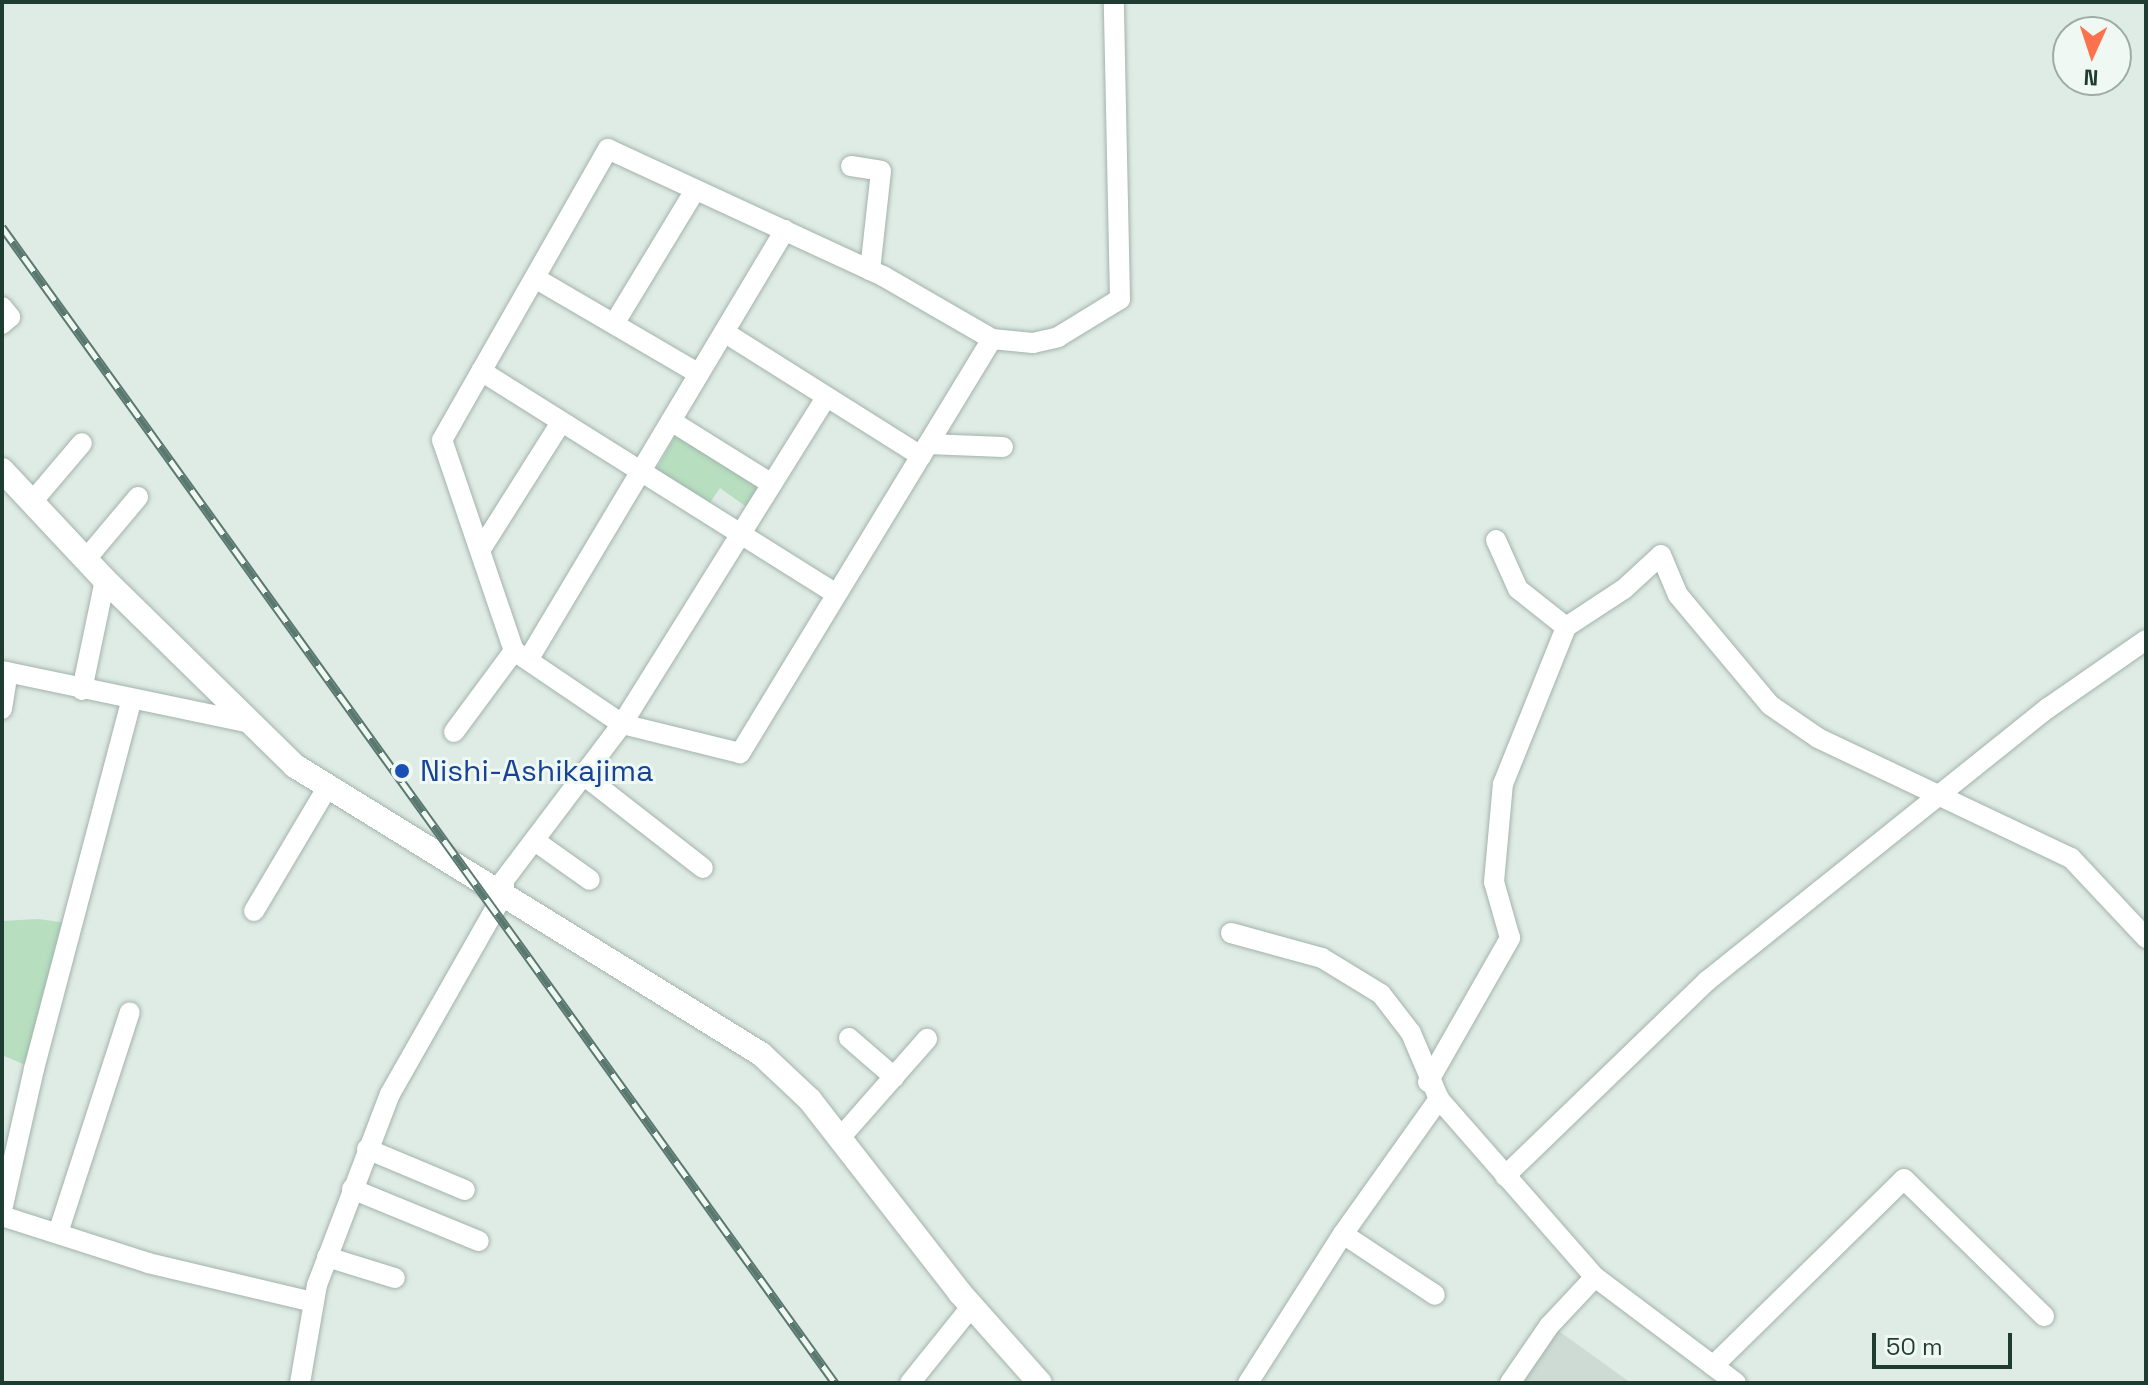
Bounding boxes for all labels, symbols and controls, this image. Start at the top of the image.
north arrow [2052,16,2132,96]
text: N [2083,64,2099,92]
place label: Nishi-Ashikajima [420,753,653,789]
marker: Nishi-Ashikajima [391,760,413,782]
scale bar [1876,1317,2016,1367]
text: 50 m [1886,1331,1943,1362]

